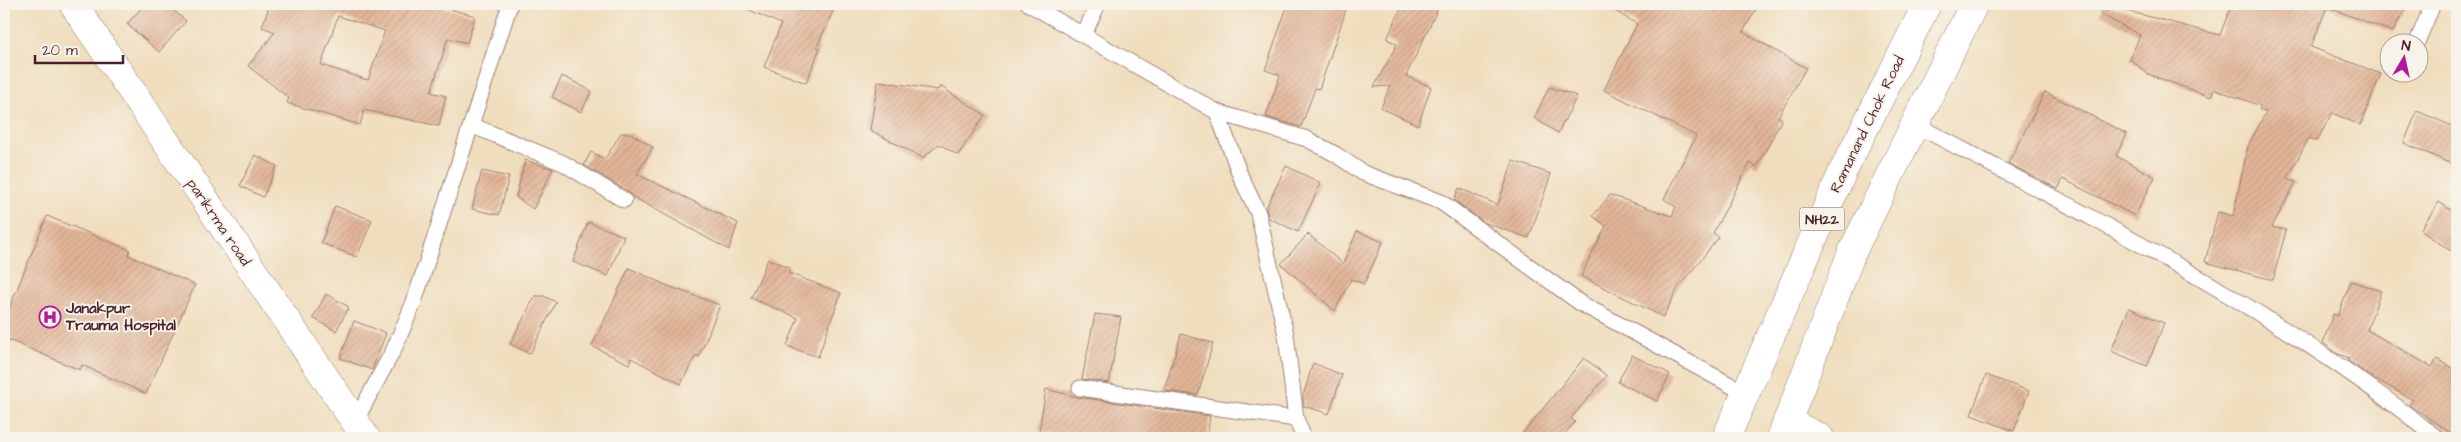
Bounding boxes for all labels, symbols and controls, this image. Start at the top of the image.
scale bar [35,32,122,64]
north arrow [2378,32,2428,82]
text: N [2400,36,2412,57]
text: 20 m [42,40,78,61]
street label: Ramanand Chok Road [1825,52,1910,196]
street label: parikrma road [182,174,256,270]
road number: NH22 [1800,208,1844,230]
place label: Janakpur Trauma Hospital [65,298,177,336]
hospital icon: Janakpur Trauma Hospital [38,305,62,329]

